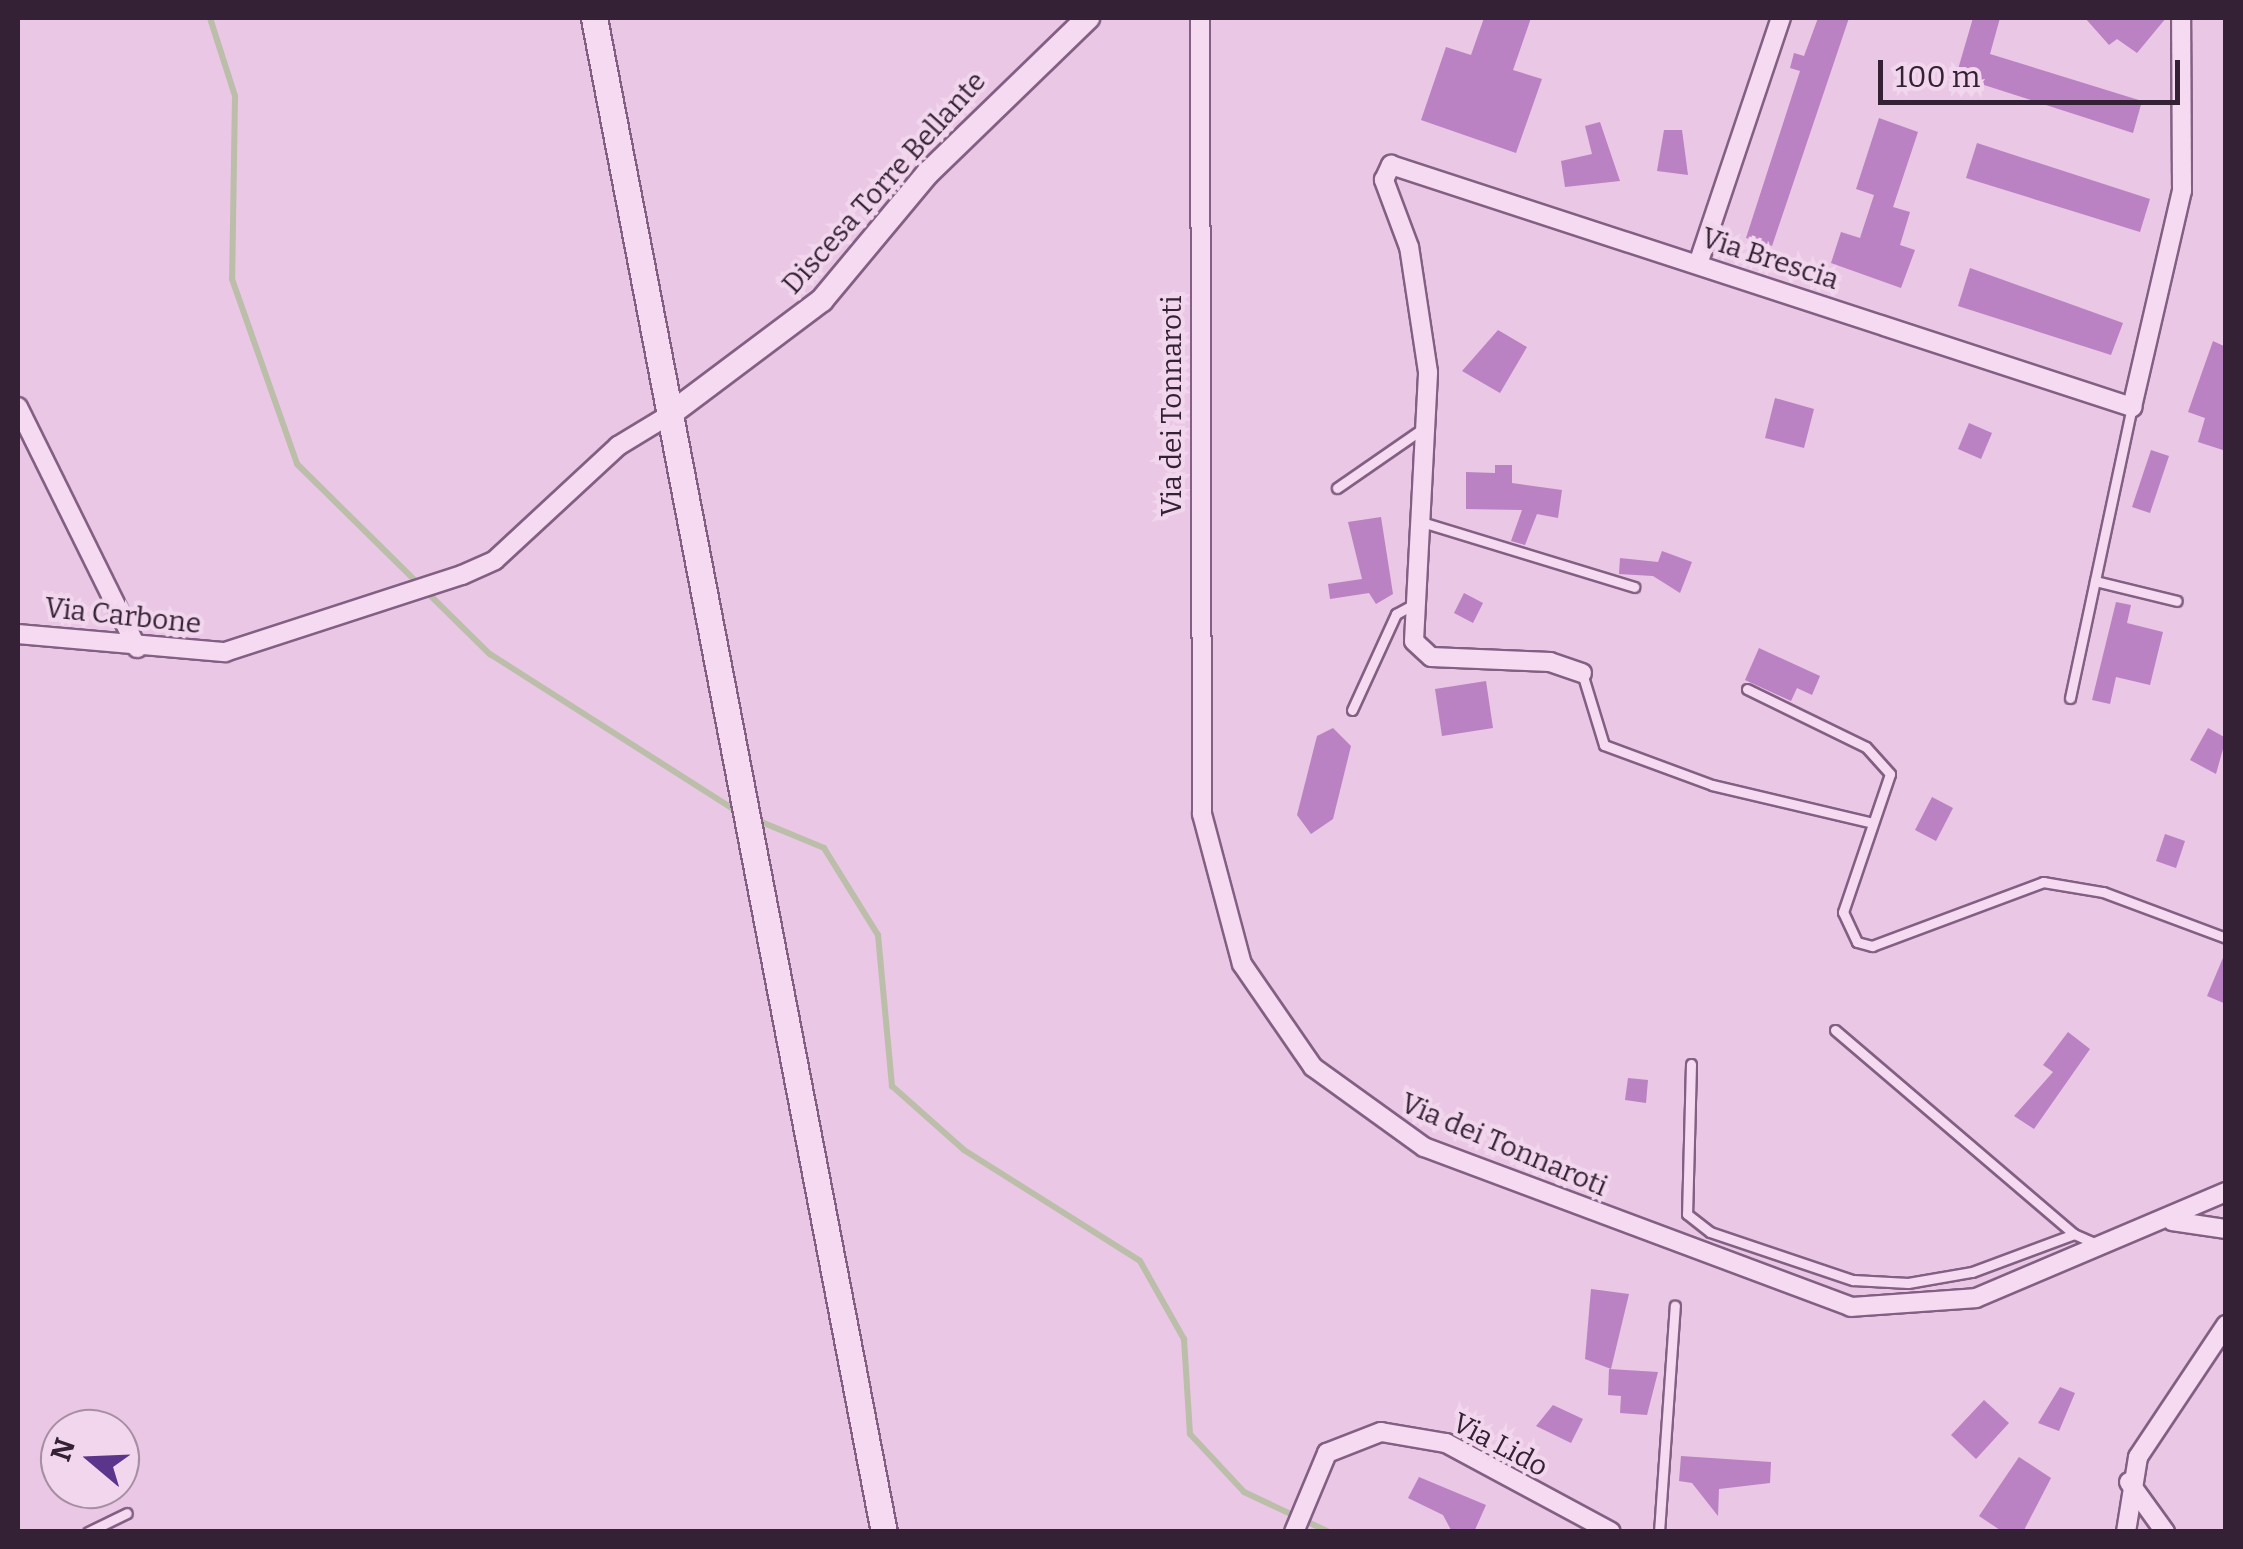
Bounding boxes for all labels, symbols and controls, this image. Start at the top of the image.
scale bar [1883,40,2186,102]
text: 100 m [1895,59,1980,95]
street label: Discesa Torre Bellante [775,65,993,301]
street label: Via Brescia [1697,221,1843,297]
street label: Via dei Tonnaroti [1155,295,1189,517]
street label: Via Carbone [43,591,203,641]
street label: Via dei Tonnaroti [1396,1086,1612,1204]
street label: Via Lido [1447,1406,1553,1484]
north arrow [40,1409,140,1509]
text: N [44,1434,82,1465]

